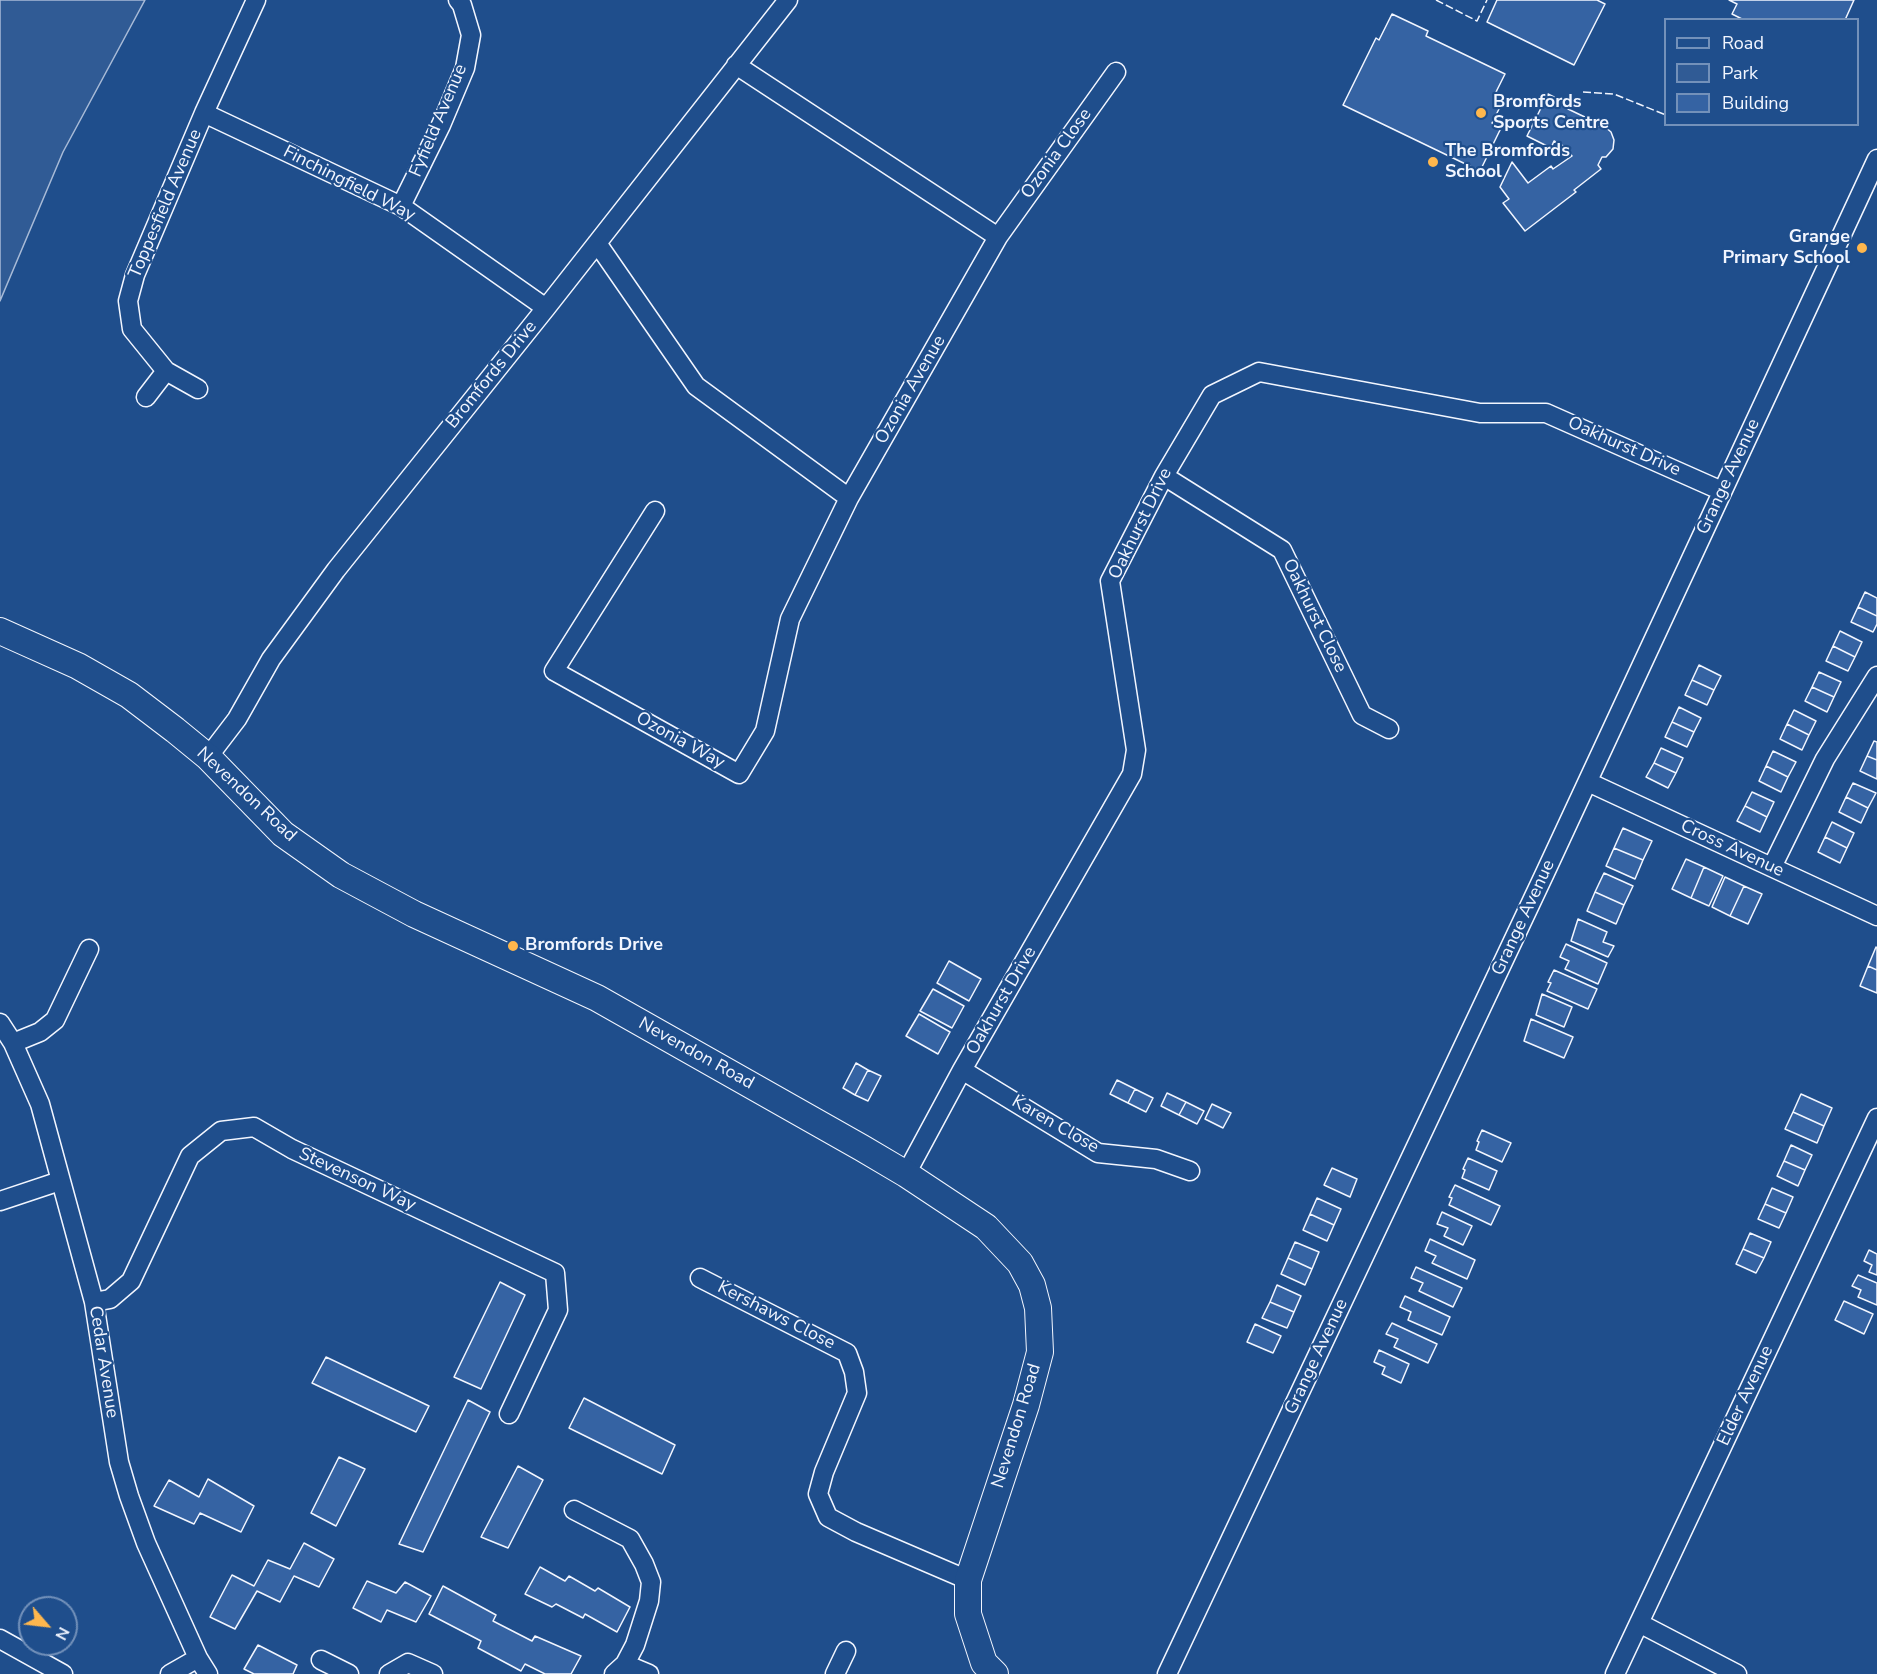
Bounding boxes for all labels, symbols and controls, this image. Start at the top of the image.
legend [1664,18,1859,126]
text: Road [1722,31,1764,55]
street label: Fyfield Avenue [406,61,472,181]
text: Park [1722,61,1758,85]
text: Building [1722,91,1789,115]
place label: Bromfords Sports Centre [1493,92,1609,134]
street label: Ozonia Close [1017,105,1097,203]
marker: Bromfords Sports Centre [1474,106,1488,120]
street label: Toppesfield Avenue [125,126,207,282]
street label: Finchingfield Way [279,141,419,227]
place label: The Bromfords School [1445,141,1570,184]
marker: The Bromfords School [1426,155,1440,169]
place label: Grange Primary School [1722,227,1850,270]
marker: Grange Primary School [1855,241,1869,255]
street label: Bromfords Drive [442,317,542,433]
street label: Ozonia Avenue [871,332,951,448]
street label: Oakhurst Drive [1564,412,1684,482]
street label: Grange Avenue [1693,416,1765,538]
street label: Oakhurst Drive [1105,465,1177,583]
street label: Oakhurst Close [1277,555,1351,677]
street label: Ozonia Way [632,708,728,774]
street label: Nevendon Road [191,743,301,847]
street label: Cross Avenue [1677,816,1787,882]
street label: Grange Avenue [1488,857,1560,979]
place label: Bromfords Drive [525,935,663,957]
marker: Bromfords Drive [506,939,520,953]
street label: Oakhurst Drive [962,943,1042,1059]
street label: Nevendon Road [634,1013,758,1095]
street label: Karen Close [1008,1091,1102,1159]
street label: Stevenson Way [295,1143,419,1217]
street label: Kershaws Close [714,1277,838,1355]
street label: Grange Avenue [1281,1296,1353,1418]
street label: Cedar Avenue [83,1304,123,1420]
street label: Elder Avenue [1713,1342,1779,1450]
street label: Nevendon Road [988,1361,1046,1491]
north arrow [18,1596,78,1656]
text: N [50,1623,75,1644]

